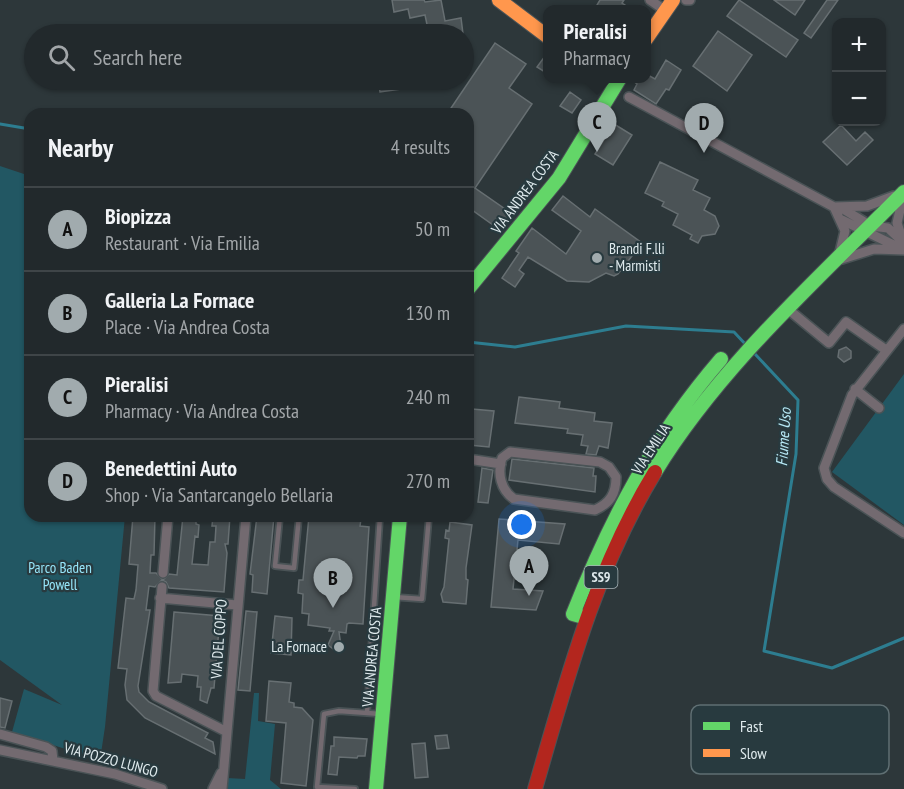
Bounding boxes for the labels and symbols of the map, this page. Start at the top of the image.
pin: C [578,102,616,152]
pin: D [684,104,724,153]
street label: VIA ANDREA COSTA [486,145,563,238]
place label: Brandi F.lli - Marmisti [609,239,665,275]
marker: Brandi F.lli - Marmisti [590,251,604,265]
water label: Fiume Uso [771,406,795,467]
street label: VIA EMILIA [627,419,674,478]
your location [507,510,536,539]
pin: A [510,546,548,596]
park label: Parco Baden Powell [28,558,92,594]
pin: B [314,558,352,608]
road number: SS9 [584,566,618,588]
street label: VIA DEL COPPO [206,599,231,680]
street label: VIA ANDREA COSTA [358,605,385,709]
place label: La Fornace [271,637,327,656]
marker: La Fornace [332,640,346,654]
legend [691,705,889,774]
text: Fast [740,716,763,736]
street label: VIA POZZO LUNGO [61,738,160,781]
text: Slow [740,743,767,763]

